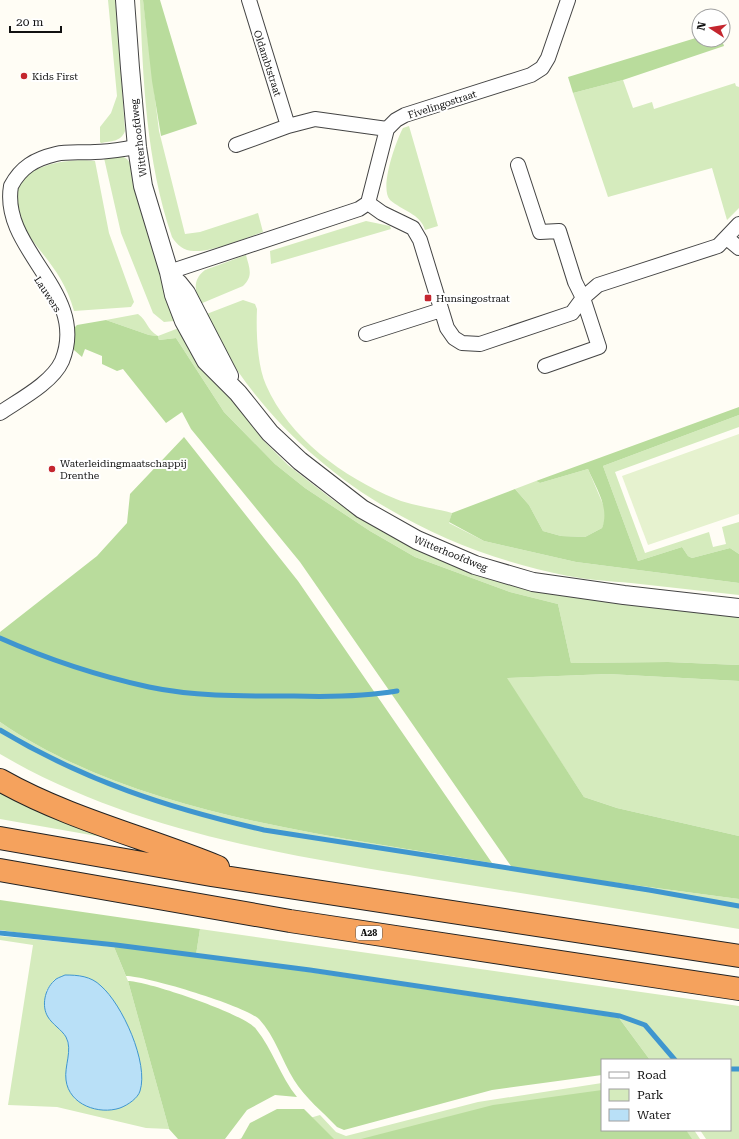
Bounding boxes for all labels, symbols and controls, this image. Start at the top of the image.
scale bar [10,8,61,34]
north arrow [691,8,731,48]
text: 20 m [16,15,43,29]
text: N [694,20,709,32]
street label: Oldambtstraat [252,29,283,98]
marker: Kids First [19,71,29,81]
place label: Kids First [32,71,78,82]
street label: Fivelingostraat [407,88,478,121]
street label: Witterhoofdweg [128,98,149,178]
street label: Lauwers [32,274,63,314]
marker: Hunsingostraat [423,293,433,303]
place label: Hunsingostraat [436,293,510,304]
place label: Waterleidingmaatschappij Drenthe [60,458,187,481]
marker: Waterleidingmaatschappij Drenthe [47,464,57,474]
street label: Witterhoofdweg [412,534,490,573]
road number: A28 [356,926,382,940]
legend [601,1059,731,1131]
text: Road [637,1068,667,1082]
text: Park [637,1088,664,1102]
text: Water [637,1108,671,1122]

